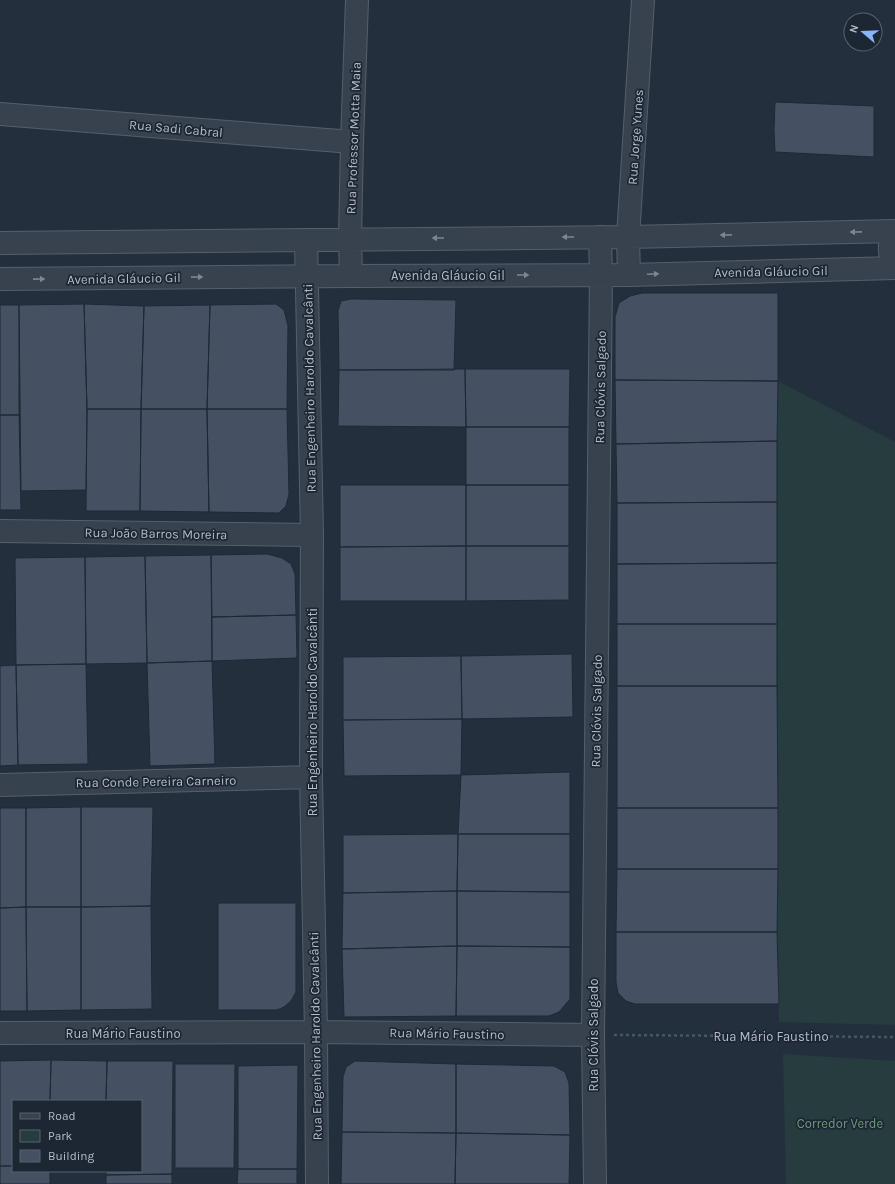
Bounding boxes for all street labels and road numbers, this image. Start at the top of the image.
street label: Rua Professor Motta Maia [343,62,364,214]
street label: Rua Jorge Yunes [625,89,646,185]
street label: Rua Sadi Cabral [128,117,223,140]
street label: Avenida Gláucio Gil [714,263,828,280]
street label: Avenida Gláucio Gil [391,268,505,283]
street label: Avenida Gláucio Gil [67,270,181,287]
street label: Rua Engenheiro Haroldo Cavalcânti [300,284,319,492]
street label: Rua Clóvis Salgado [592,330,609,444]
street label: Rua João Barros Moreira [85,525,227,542]
street label: Rua Engenheiro Haroldo Cavalcânti [305,608,320,816]
street label: Rua Clóvis Salgado [588,654,605,768]
street label: Rua Conde Pereira Carneiro [76,773,236,790]
street label: Rua Engenheiro Haroldo Cavalcânti [306,932,325,1140]
street label: Rua Clóvis Salgado [586,978,601,1092]
street label: Rua Mário Faustino [389,1025,505,1042]
street label: Rua Mário Faustino [65,1026,181,1041]
street label: Rua Mário Faustino [713,1029,829,1044]

